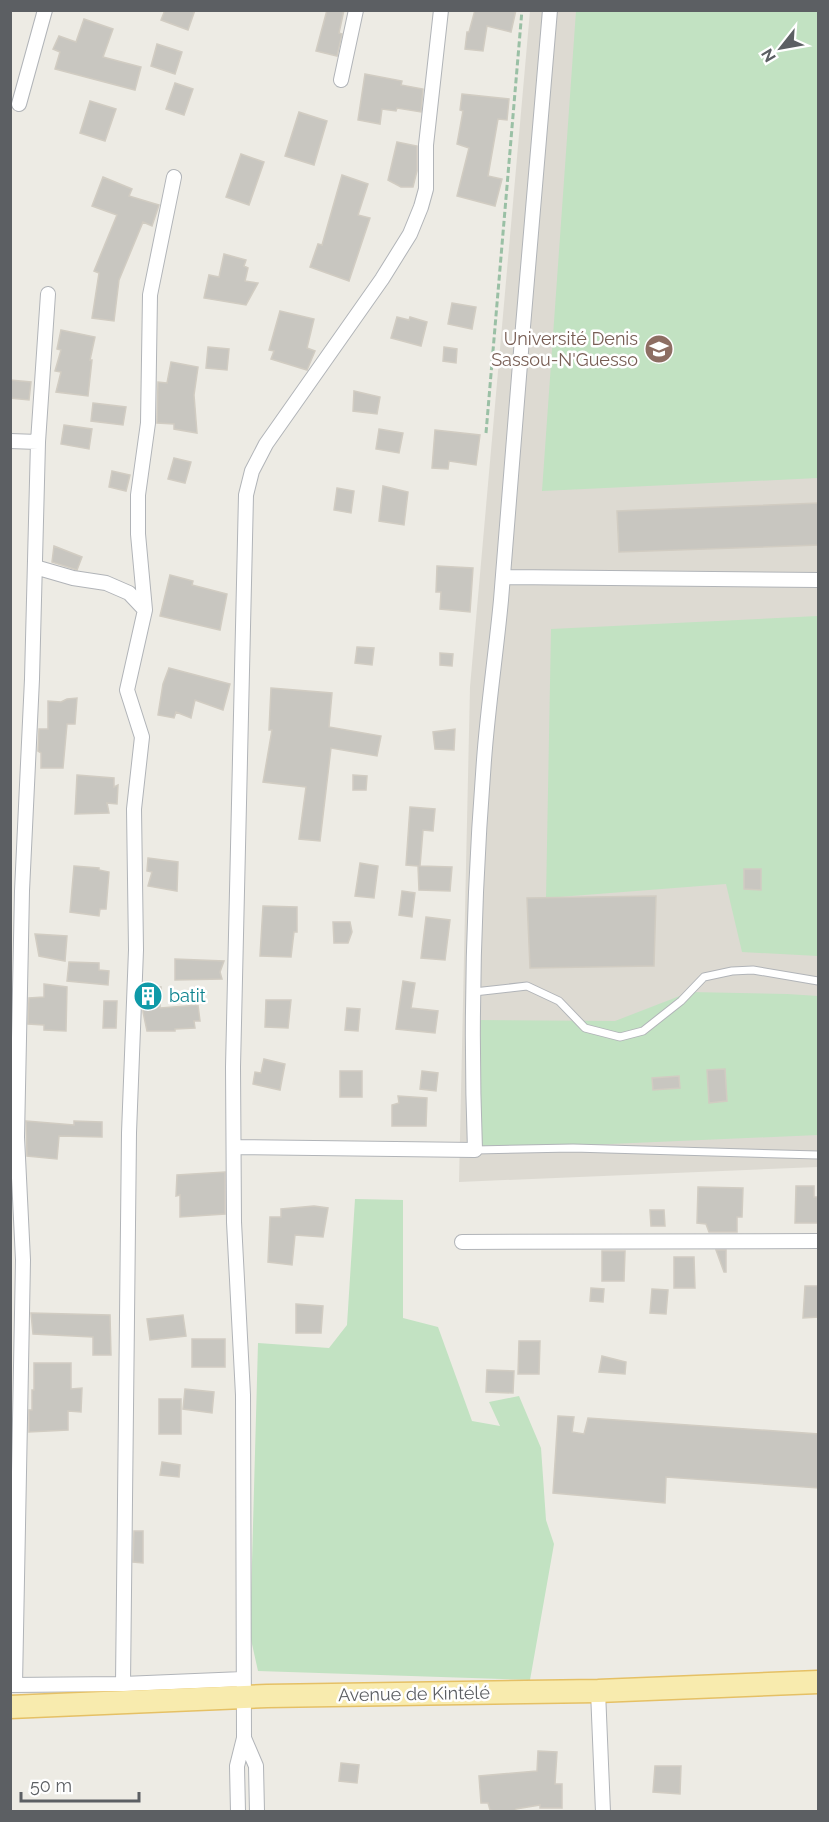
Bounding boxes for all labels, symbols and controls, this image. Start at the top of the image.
north arrow [751,18,811,78]
text: N [757,45,780,66]
place label: Université Denis Sassou-N'Guesso [491,328,638,370]
school or university icon: Université Denis Sassou-N'Guesso [643,333,675,365]
building icon: batit [132,980,164,1012]
place label: batit [169,985,206,1006]
street label: Avenue de Kintélé [338,1682,491,1705]
scale bar [21,1765,140,1803]
text: 50 m [30,1775,72,1796]

